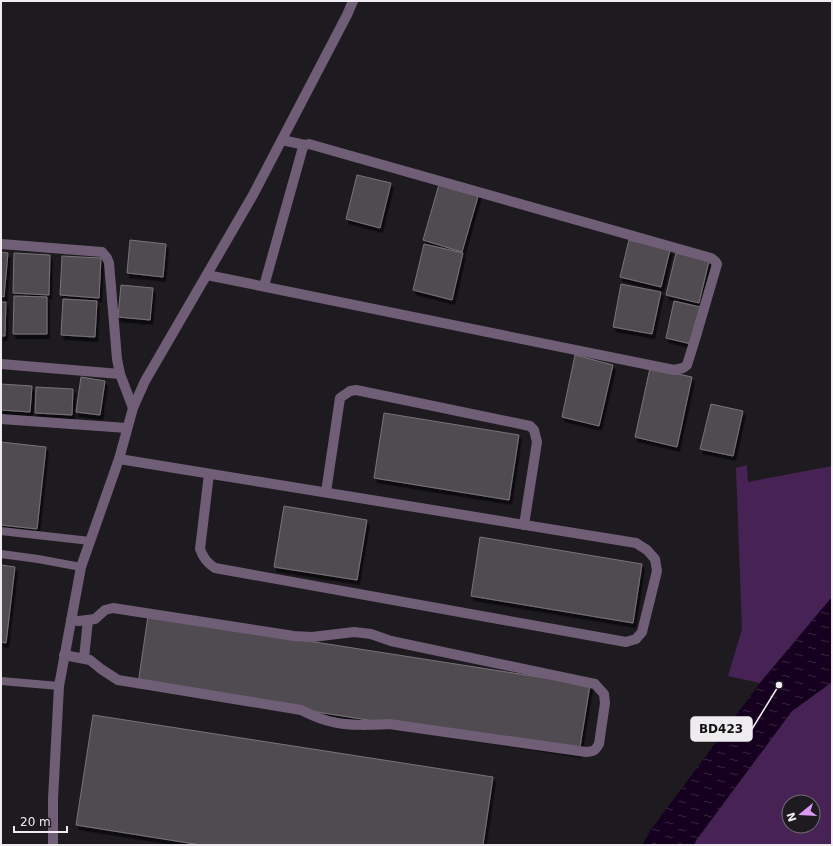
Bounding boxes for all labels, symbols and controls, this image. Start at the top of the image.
callout: BD423 [691,717,752,741]
text: BD423 [699,722,743,736]
north arrow [781,794,821,834]
scale bar [14,808,67,834]
text: N [784,811,800,823]
text: 20 m [20,815,51,829]

